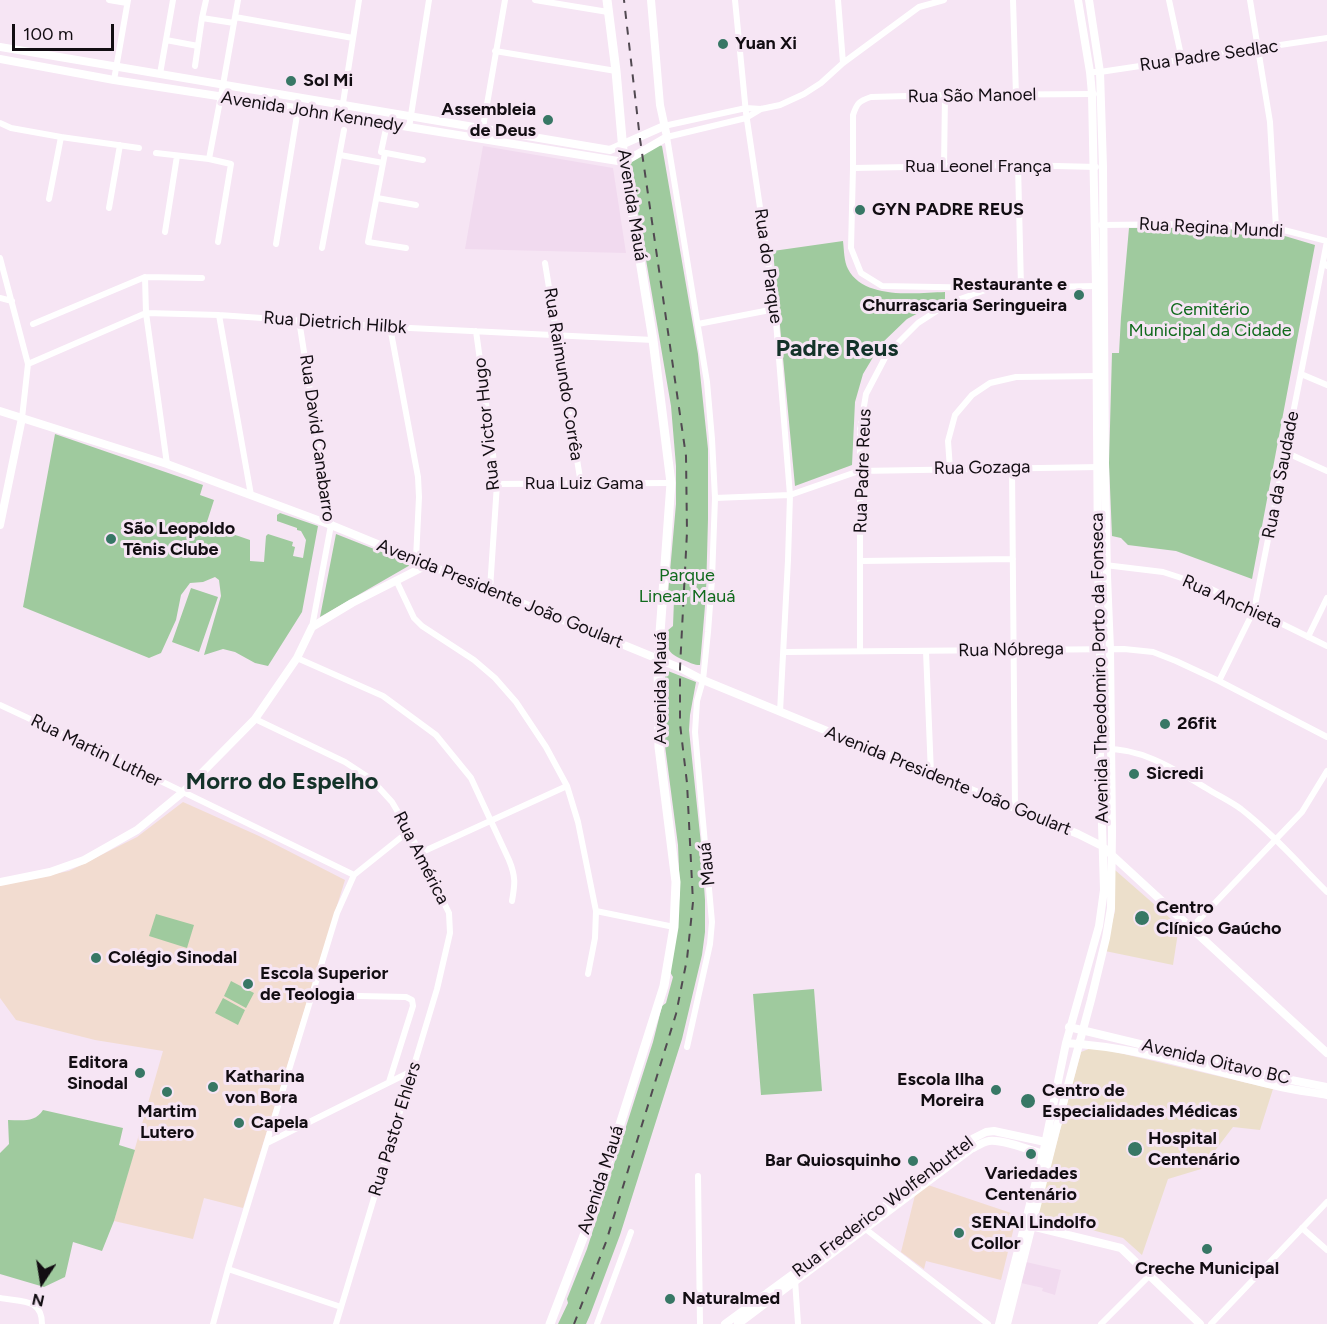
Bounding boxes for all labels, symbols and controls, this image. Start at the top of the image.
scale bar [15,12,117,50]
text: 100 m [23,23,73,45]
place label: Yuan Xi [735,33,797,55]
street label: Rua Padre Sedlac [1138,36,1280,76]
marker: Yuan Xi [716,37,730,51]
place label: Sol Mi [303,70,353,92]
marker: Sol Mi [284,74,298,88]
street label: Rua São Manoel [907,84,1037,108]
street label: Avenida John Kennedy [219,87,405,137]
place label: Assembleia de Deus [441,99,536,142]
marker: Assembleia de Deus [541,113,555,127]
street label: Avenida Mauá [612,148,652,262]
street label: Rua Leonel França [905,156,1051,178]
place label: GYN PADRE REUS [872,199,1024,221]
marker: GYN PADRE REUS [853,203,867,217]
street label: Rua do Parque [749,207,787,325]
street label: Rua Regina Mundi [1138,213,1284,243]
place label: Restaurante e Churrascaria Seringueira [862,274,1067,316]
street label: Rua Raimundo Corrêa [539,286,587,462]
marker: Restaurante e Churrascaria Seringueira [1072,288,1086,302]
park label: Cemitério Municipal da Cidade [1128,299,1292,342]
street label: Rua Dietrich Hilbk [263,307,407,339]
district label: Padre Reus [776,335,898,363]
street label: Rua David Canabarro [295,353,339,523]
street label: Rua Victor Hugo [469,356,505,492]
street label: Rua Padre Reus [850,408,876,534]
street label: Rua da Saudade [1258,409,1304,541]
street label: Rua Gozaga [933,456,1031,480]
street label: Rua Luiz Gama [524,473,644,495]
street label: Avenida Theodomiro Porto da Fonseca [1086,512,1114,824]
place label: São Leopoldo Tênis Clube [123,518,235,560]
marker: São Leopoldo Tênis Clube [104,532,118,546]
street label: Avenida Presidente João Goulart [374,535,626,653]
park label: Parque Linear Mauá [639,565,735,608]
street label: Rua Anchieta [1179,570,1285,634]
street label: Avenida Mauá [650,632,672,744]
street label: Rua Nóbrega [958,638,1064,662]
street label: Rua Martin Luther [27,710,165,792]
place label: 26fit [1177,713,1217,735]
marker: 26fit [1158,717,1172,731]
street label: Avenida Presidente João Goulart [822,722,1074,840]
place label: Sicredi [1146,763,1204,785]
marker: Sicredi [1127,767,1141,781]
district label: Morro do Espelho [186,768,378,796]
street label: Rua América [388,808,454,908]
street label: Mauá [694,841,720,887]
place label: Centro Clínico Gaúcho [1156,897,1281,940]
marker: Centro Clínico Gaúcho [1133,909,1151,927]
place label: Colégio Sinodal [108,947,237,969]
marker: Colégio Sinodal [89,951,103,965]
place label: Escola Superior de Teologia [260,963,388,1006]
marker: Escola Superior de Teologia [241,977,255,991]
street label: Avenida Oitavo BC [1140,1034,1292,1090]
place label: Editora Sinodal [67,1052,128,1094]
street label: Rua Pastor Ehlers [364,1059,426,1199]
marker: Editora Sinodal [133,1066,147,1080]
place label: Katharina von Bora [225,1066,304,1108]
place label: Escola Ilha Moreira [897,1069,984,1112]
marker: Katharina von Bora [206,1080,220,1094]
place label: Centro de Especialidades Médicas [1042,1080,1237,1122]
marker: Escola Ilha Moreira [989,1083,1003,1097]
marker: Martim Lutero [160,1085,174,1099]
marker: Centro de Especialidades Médicas [1019,1092,1037,1110]
place label: Martim Lutero [137,1101,197,1144]
place label: Capela [251,1112,308,1134]
marker: Capela [232,1116,246,1130]
street label: Avenida Mauá [573,1123,629,1237]
place label: Hospital Centenário [1148,1128,1240,1170]
street label: Rua Frederico Wolfenbuttel [788,1132,978,1282]
marker: Hospital Centenário [1126,1140,1144,1158]
marker: Variedades Centenário [1024,1147,1038,1161]
place label: Bar Quiosquinho [765,1150,901,1172]
marker: Bar Quiosquinho [906,1154,920,1168]
place label: Variedades Centenário [985,1163,1077,1206]
place label: SENAI Lindolfo Collor [971,1212,1096,1254]
marker: SENAI Lindolfo Collor [952,1226,966,1240]
marker: Creche Municipal [1200,1242,1214,1256]
north arrow [12,1252,72,1312]
place label: Creche Municipal [1135,1258,1279,1280]
place label: Naturalmed [682,1288,780,1310]
text: N [30,1290,46,1311]
marker: Naturalmed [663,1292,677,1306]

